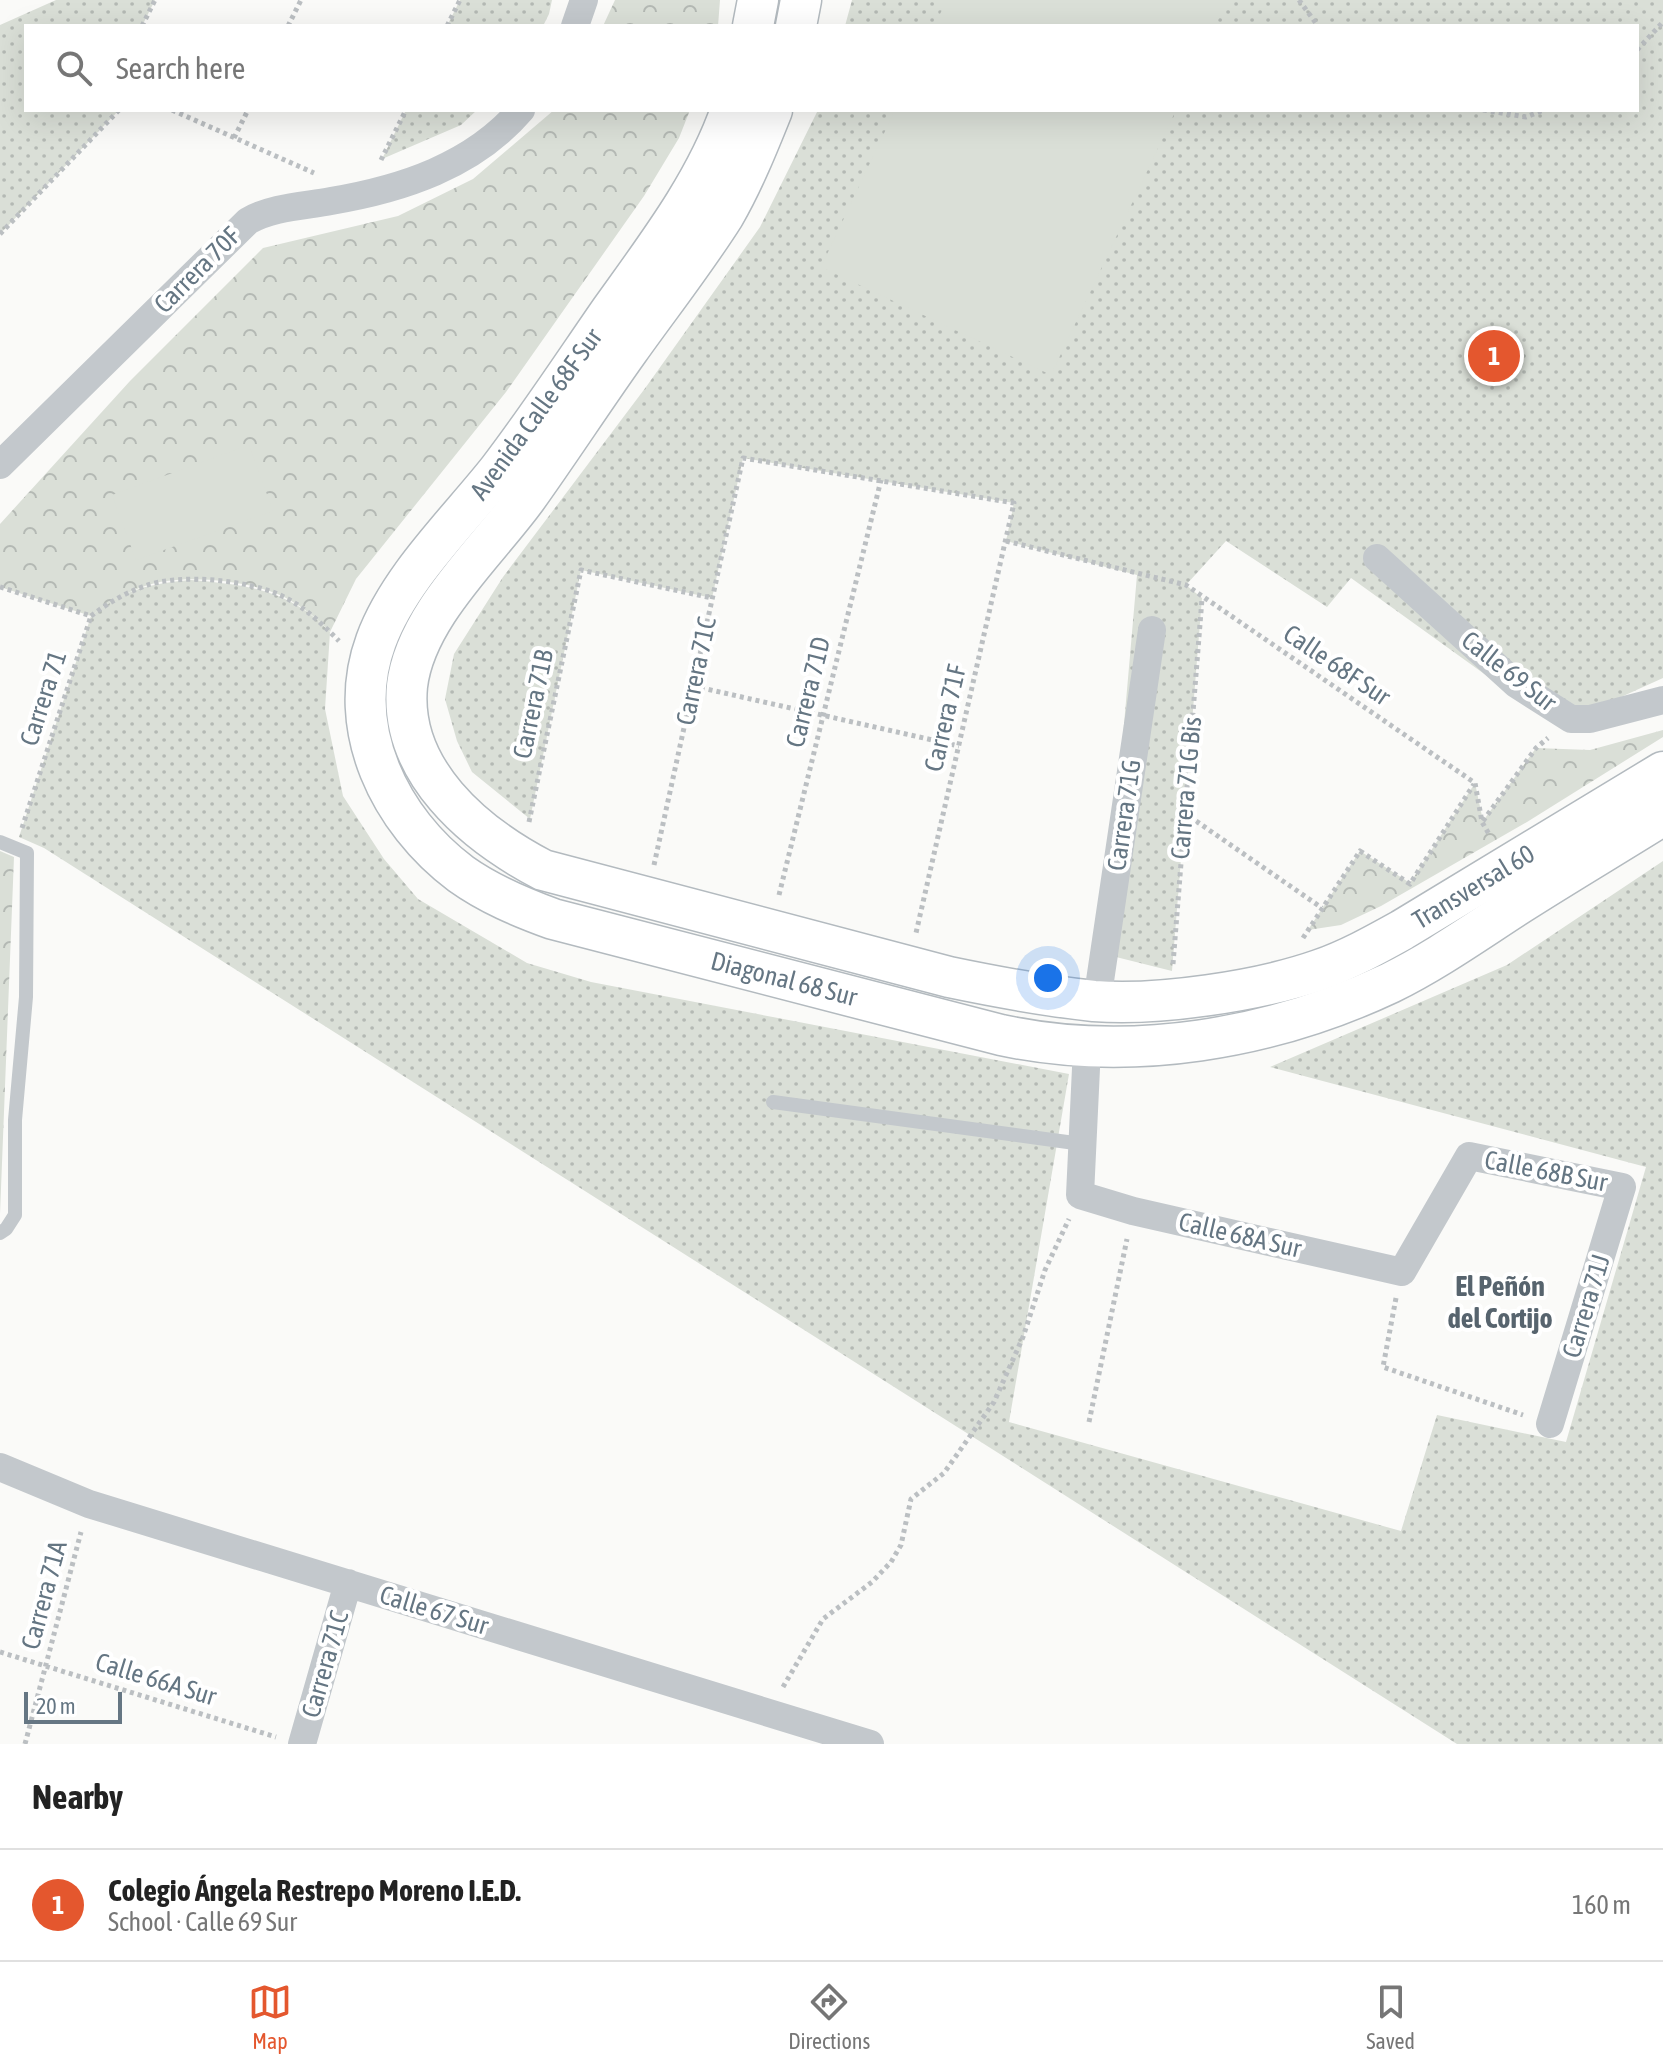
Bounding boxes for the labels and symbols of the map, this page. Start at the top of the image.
street label: Carrera 70F [148,221,246,319]
street label: Avenida Calle 68F Sur [464,322,608,505]
pin: 1 [1468,326,1520,386]
street label: Carrera 71C [670,614,722,728]
street label: Calle 68F Sur [1278,618,1396,712]
street label: Calle 69 Sur [1456,625,1563,717]
street label: Carrera 71D [780,634,836,750]
street label: Carrera 71B [507,646,559,761]
street label: Carrera 71 [14,647,72,749]
street label: Carrera 71F [918,661,972,774]
street label: Carrera 71G Bis [1165,715,1207,861]
street label: Carrera 71G [1101,757,1147,873]
street label: Transversal 60 [1407,838,1540,935]
street label: Diagonal 68 Sur [708,945,861,1012]
your location [1028,958,1068,998]
street label: Calle 68B Sur [1482,1144,1610,1198]
street label: Calle 68A Sur [1176,1206,1304,1264]
street label: Carrera 71J [1556,1251,1616,1361]
district label: El Peñón del Cortijo [1447,1270,1553,1334]
street label: Carrera 71A [15,1537,73,1652]
street label: Calle 67 Sur [376,1579,492,1641]
street label: Carrera 71C [295,1607,355,1721]
street label: Calle 66A Sur [92,1646,220,1712]
scale bar [24,1688,122,1724]

